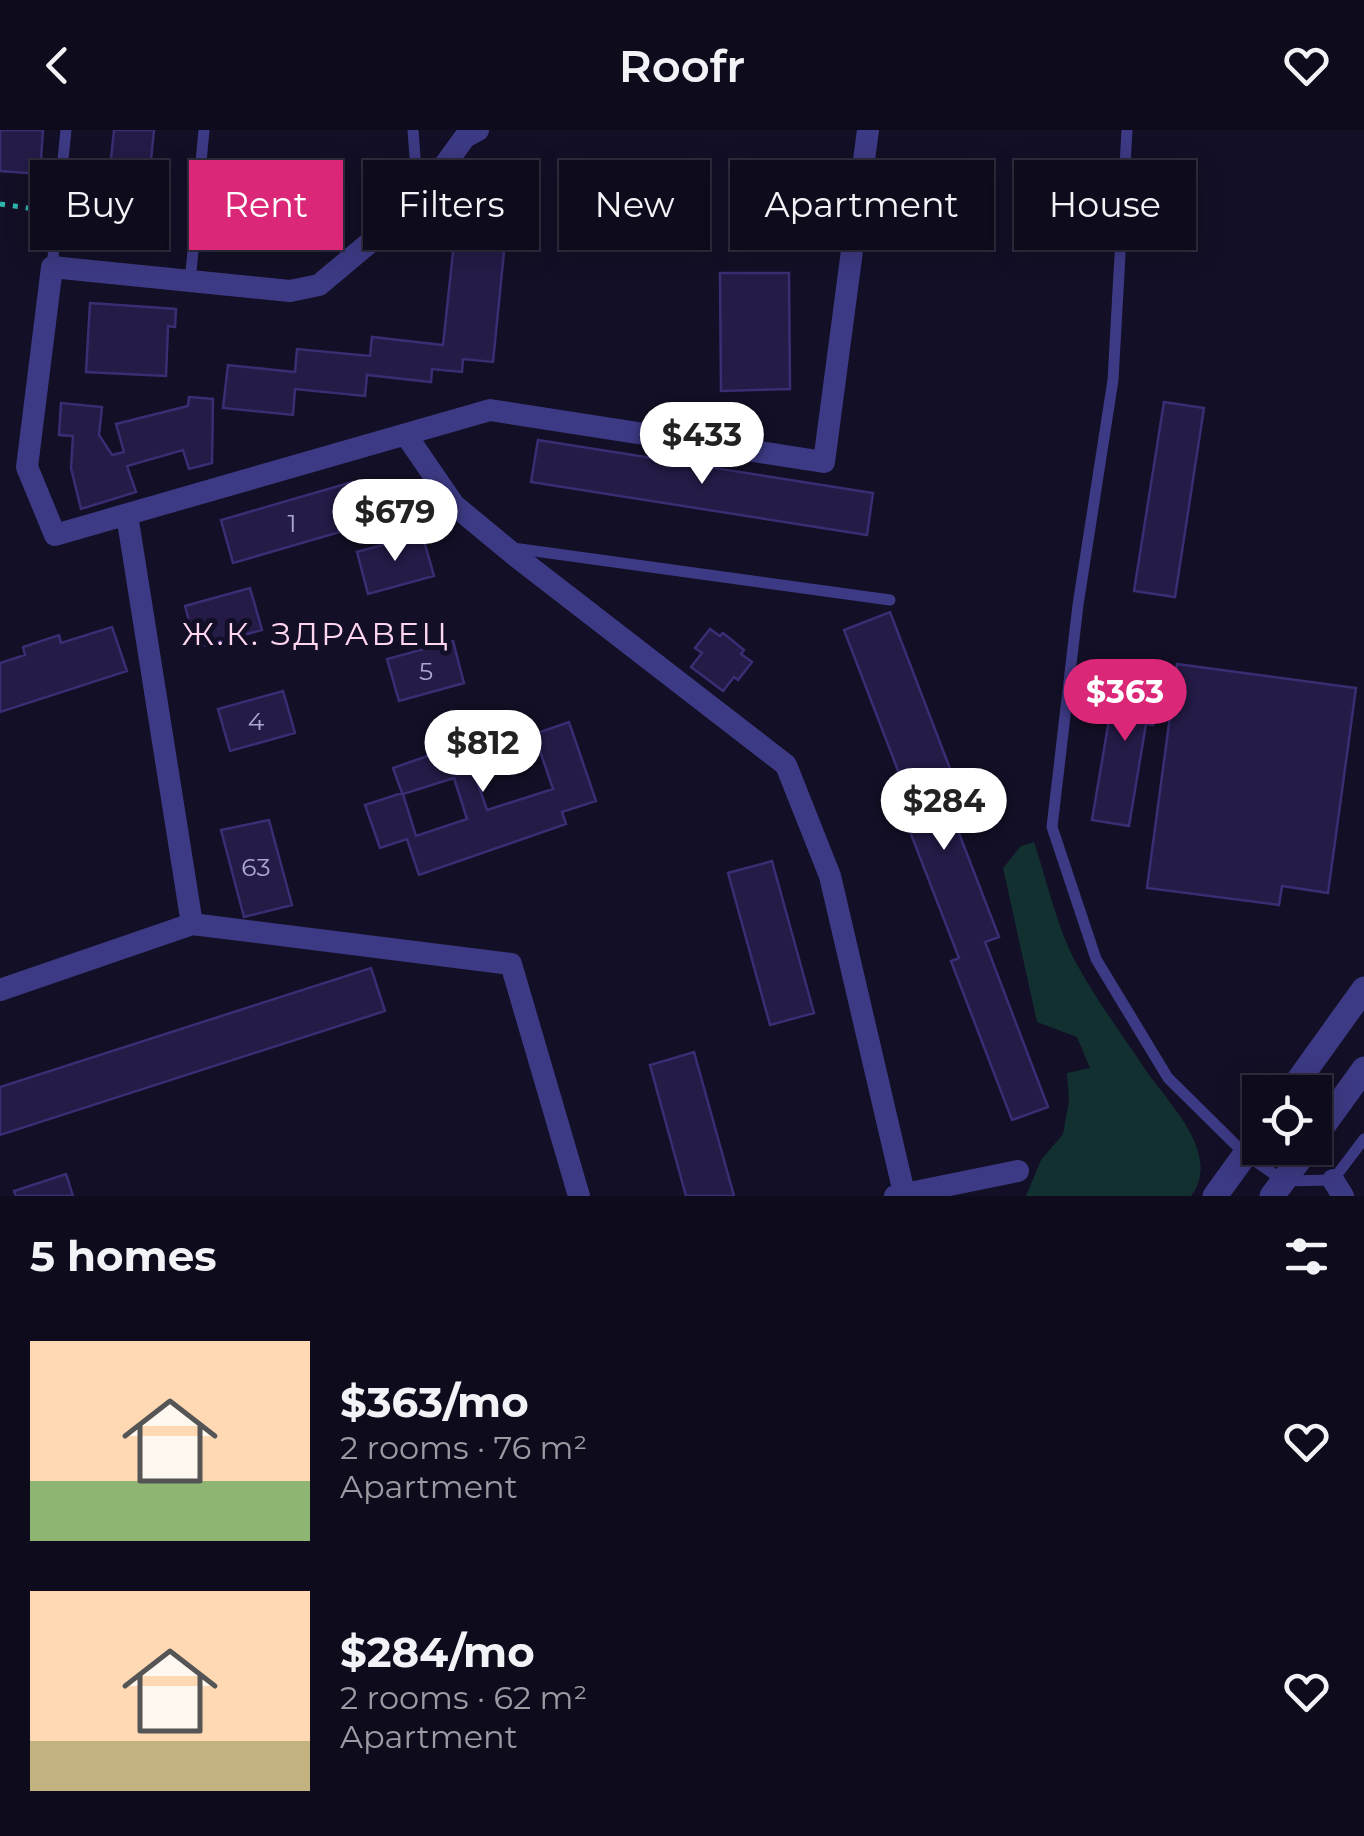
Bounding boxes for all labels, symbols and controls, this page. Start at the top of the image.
icon: back [30,38,85,93]
text: Roofr [619,38,745,93]
icon: heart [1279,38,1334,93]
chip: Buy [30,160,169,250]
chip: Rent [189,160,343,250]
chip: Filters [363,160,539,250]
chip: New [559,160,710,250]
chip: Apartment [730,160,994,250]
chip: House [1014,160,1196,250]
pin: $433 [643,402,761,487]
text: $433 [662,415,742,454]
pin: $679 [336,479,454,564]
text: $679 [355,492,435,531]
house number: 1 [287,508,297,538]
district label: Ж.К. ЗДРАВЕЦ [182,614,450,653]
house number: 5 [419,656,433,686]
pin: $363 [1066,659,1184,744]
text: $363 [1086,672,1164,711]
house number: 4 [248,706,265,736]
pin: $812 [424,710,542,795]
text: $812 [447,723,519,762]
pin: $284 [885,768,1003,853]
text: $284 [903,781,985,820]
house number: 63 [241,852,271,882]
map controls [1242,1075,1332,1165]
button: locate [1242,1075,1332,1165]
icon: filters [1279,1229,1334,1284]
text: 5 homes [30,1230,217,1282]
text: $363/mo [340,1376,529,1428]
icon: home [110,1381,230,1501]
icon: heart [1279,1414,1334,1469]
text: 2 rooms · 76 m² [340,1428,587,1467]
text: Apartment [340,1467,518,1506]
text: $284/mo [340,1626,535,1678]
icon: home [110,1631,230,1751]
icon: heart [1279,1664,1334,1719]
text: 2 rooms · 62 m² [340,1678,587,1717]
text: Apartment [340,1717,518,1756]

